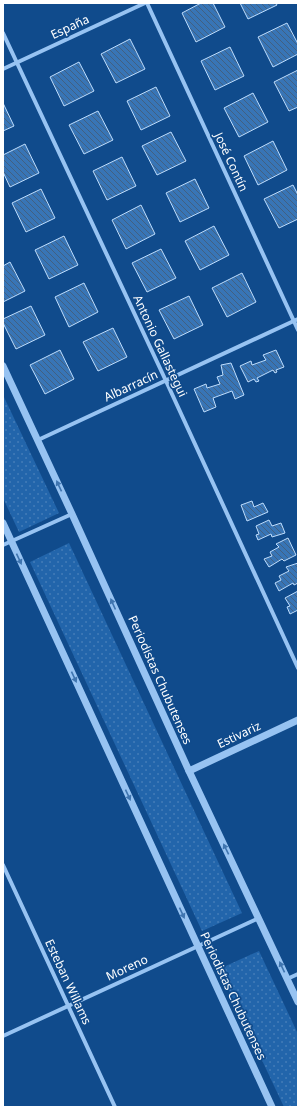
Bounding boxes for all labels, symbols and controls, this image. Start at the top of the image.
street label: España [48,10,92,43]
street label: José Contín [210,129,253,194]
street label: Antonio Gallastegui [129,292,192,400]
street label: Albarracín [101,366,160,405]
one-way arrow [56,480,62,491]
one-way arrow [16,553,22,564]
one-way arrow [110,598,116,610]
street label: Periodistas Chubutenses [124,613,197,747]
one-way arrow [71,671,77,682]
street label: Estivariz [214,717,264,752]
one-way arrow [125,789,131,801]
one-way arrow [223,844,229,855]
one-way arrow [179,907,186,919]
street label: Periodistas Chubutenses [196,929,271,1063]
street label: Esteban Willams [41,936,96,1027]
street label: Moreno [103,950,150,985]
one-way arrow [279,961,285,972]

